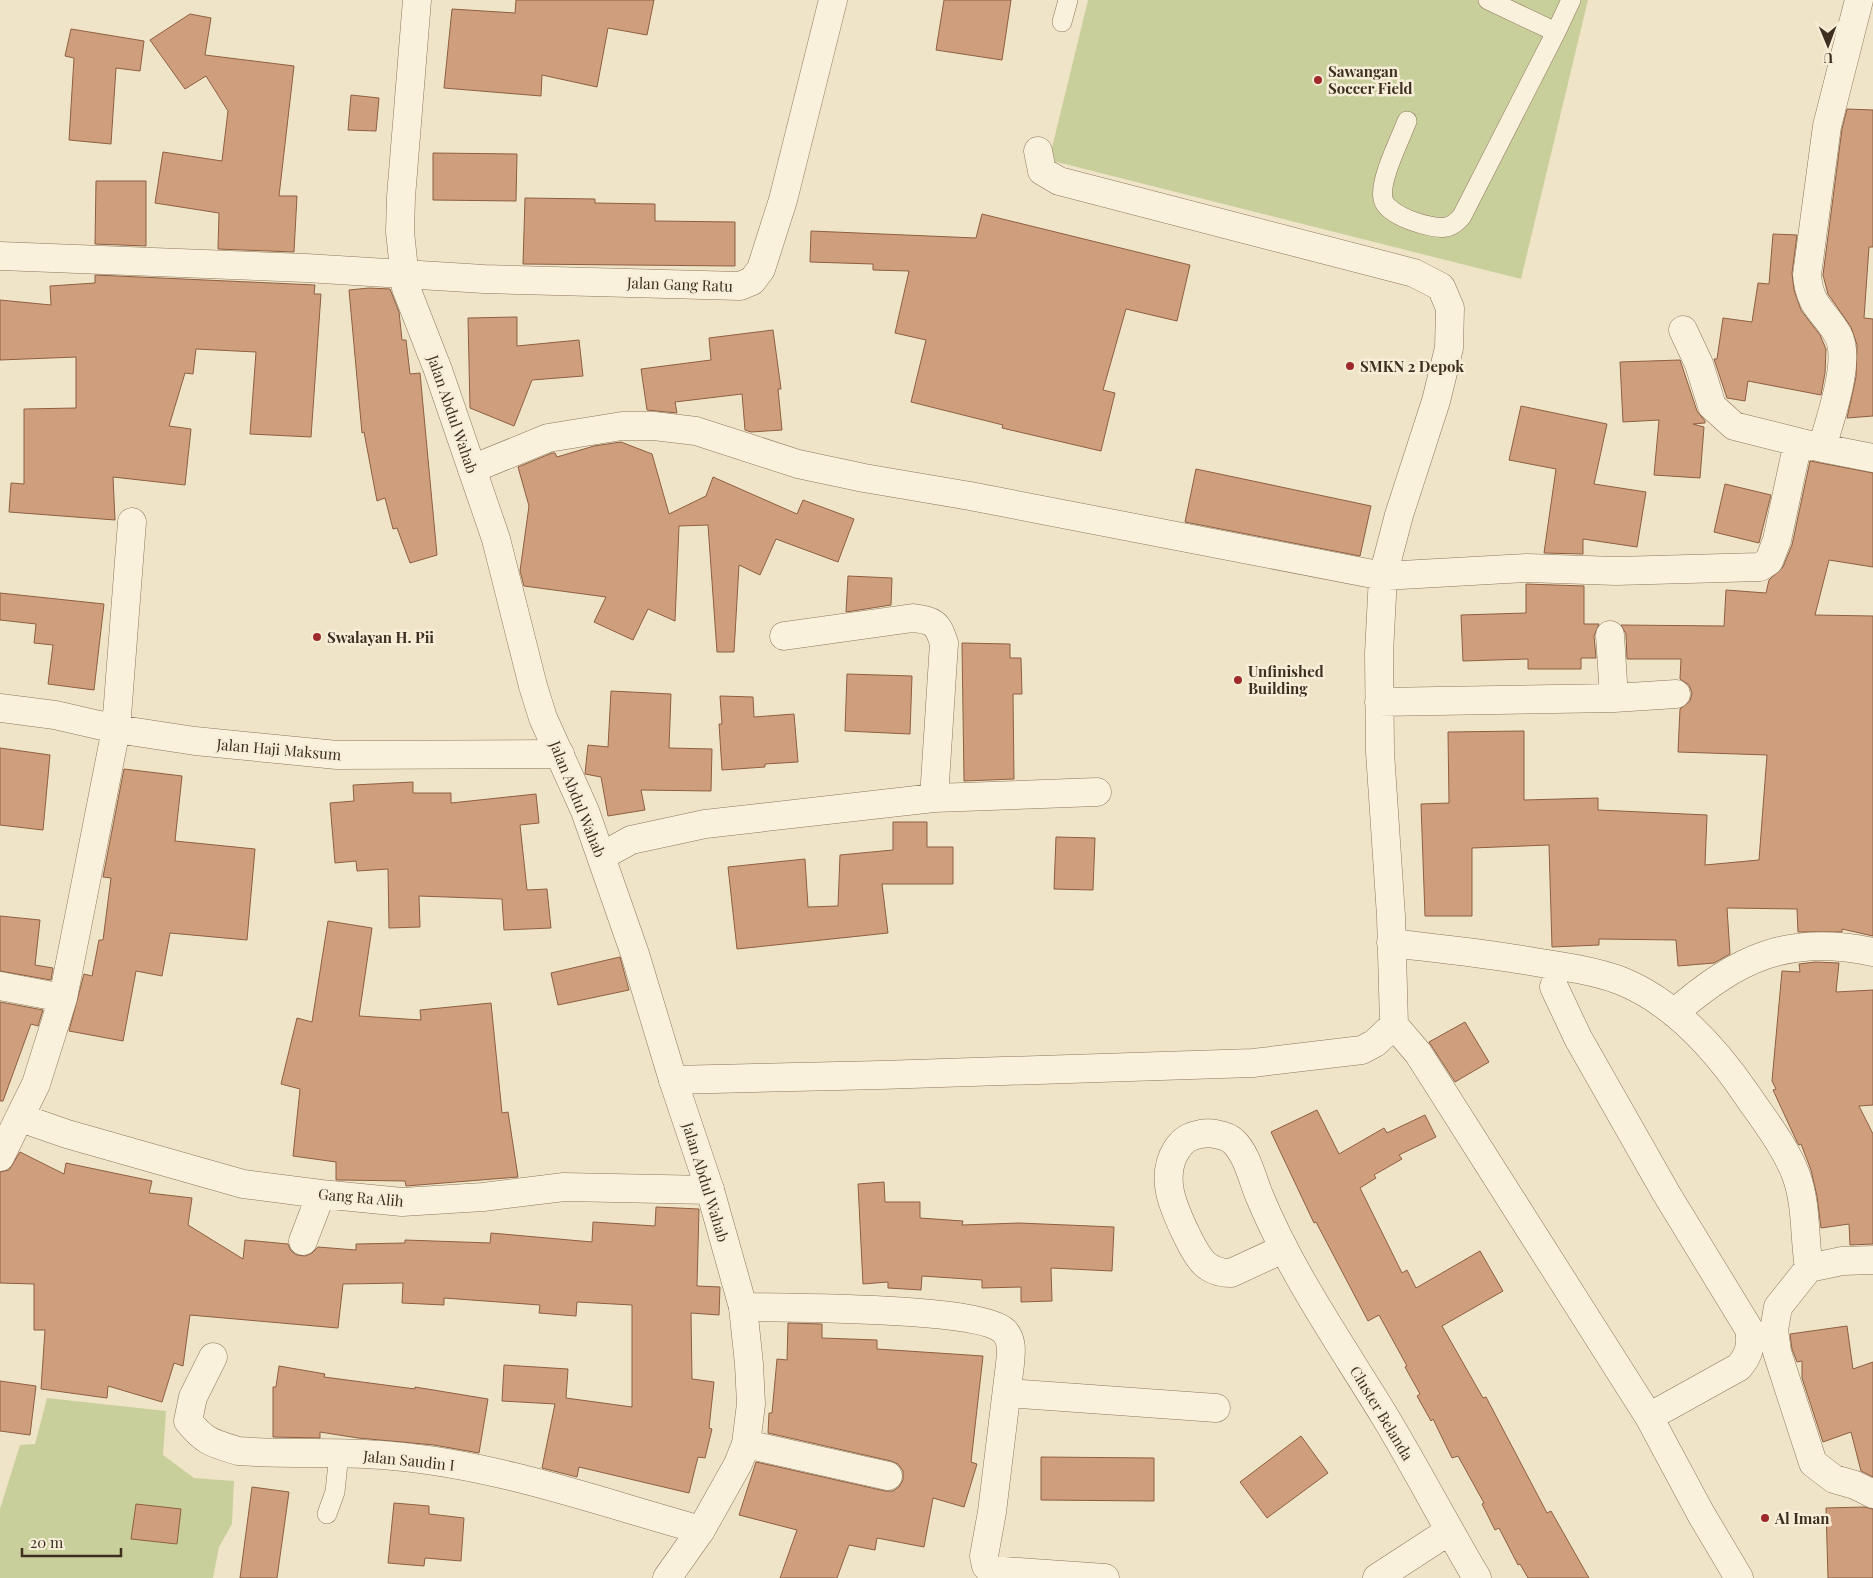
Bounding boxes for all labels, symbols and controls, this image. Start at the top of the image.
north arrow [1803,20,1853,70]
text: U [1823,49,1833,68]
place label: Sawangan Soccer Field [1328,61,1412,98]
marker: Sawangan Soccer Field [1312,74,1324,86]
street label: Jalan Gang Ratu [626,272,734,296]
street label: Jalan Abdul Wahab [423,351,483,476]
place label: SMKN 2 Depok [1360,356,1464,376]
marker: SMKN 2 Depok [1344,360,1356,372]
place label: Swalayan H. Pii [327,627,434,647]
marker: Swalayan H. Pii [311,631,323,643]
place label: Unfinished Building [1248,661,1324,698]
marker: Unfinished Building [1232,674,1244,686]
street label: Jalan Haji Maksum [215,734,343,764]
street label: Jalan Abdul Wahab [545,737,610,860]
street label: Jalan Abdul Wahab [678,1119,734,1244]
street label: Gang Ra Alih [317,1183,405,1211]
street label: Cluster Belanda [1346,1362,1418,1464]
street label: Jalan Saudin I [361,1445,456,1475]
place label: Al Iman [1774,1508,1830,1528]
marker: Al Iman [1759,1512,1771,1524]
scale bar [22,1526,121,1558]
text: 20 m [30,1532,64,1552]

